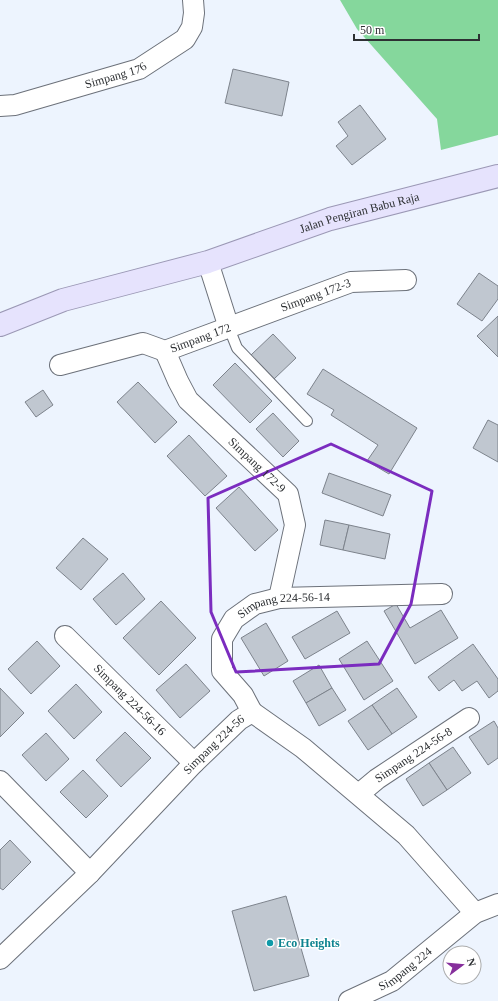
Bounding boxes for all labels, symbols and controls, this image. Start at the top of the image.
scale bar [354,16,479,42]
text: 50 m [360,23,385,37]
street label: Simpang 176 [83,59,149,91]
street label: Jalan Pengiran Babu Raja [298,189,421,236]
street label: Simpang 172-3 [279,276,353,314]
street label: Simpang 172 [168,320,233,356]
street label: Simpang 172-9 [225,435,289,495]
street label: Simpang 224-56-14 [235,590,330,621]
street label: Simpang 224-56-16 [91,661,169,738]
street label: Simpang 224-56 [180,712,247,777]
street label: Simpang 224-56-8 [372,724,455,786]
place label: Eco Heights [278,936,340,950]
marker: Eco Heights [265,938,275,948]
street label: Simpang 224 [376,944,435,993]
north arrow [442,945,482,985]
text: N [465,957,478,968]

